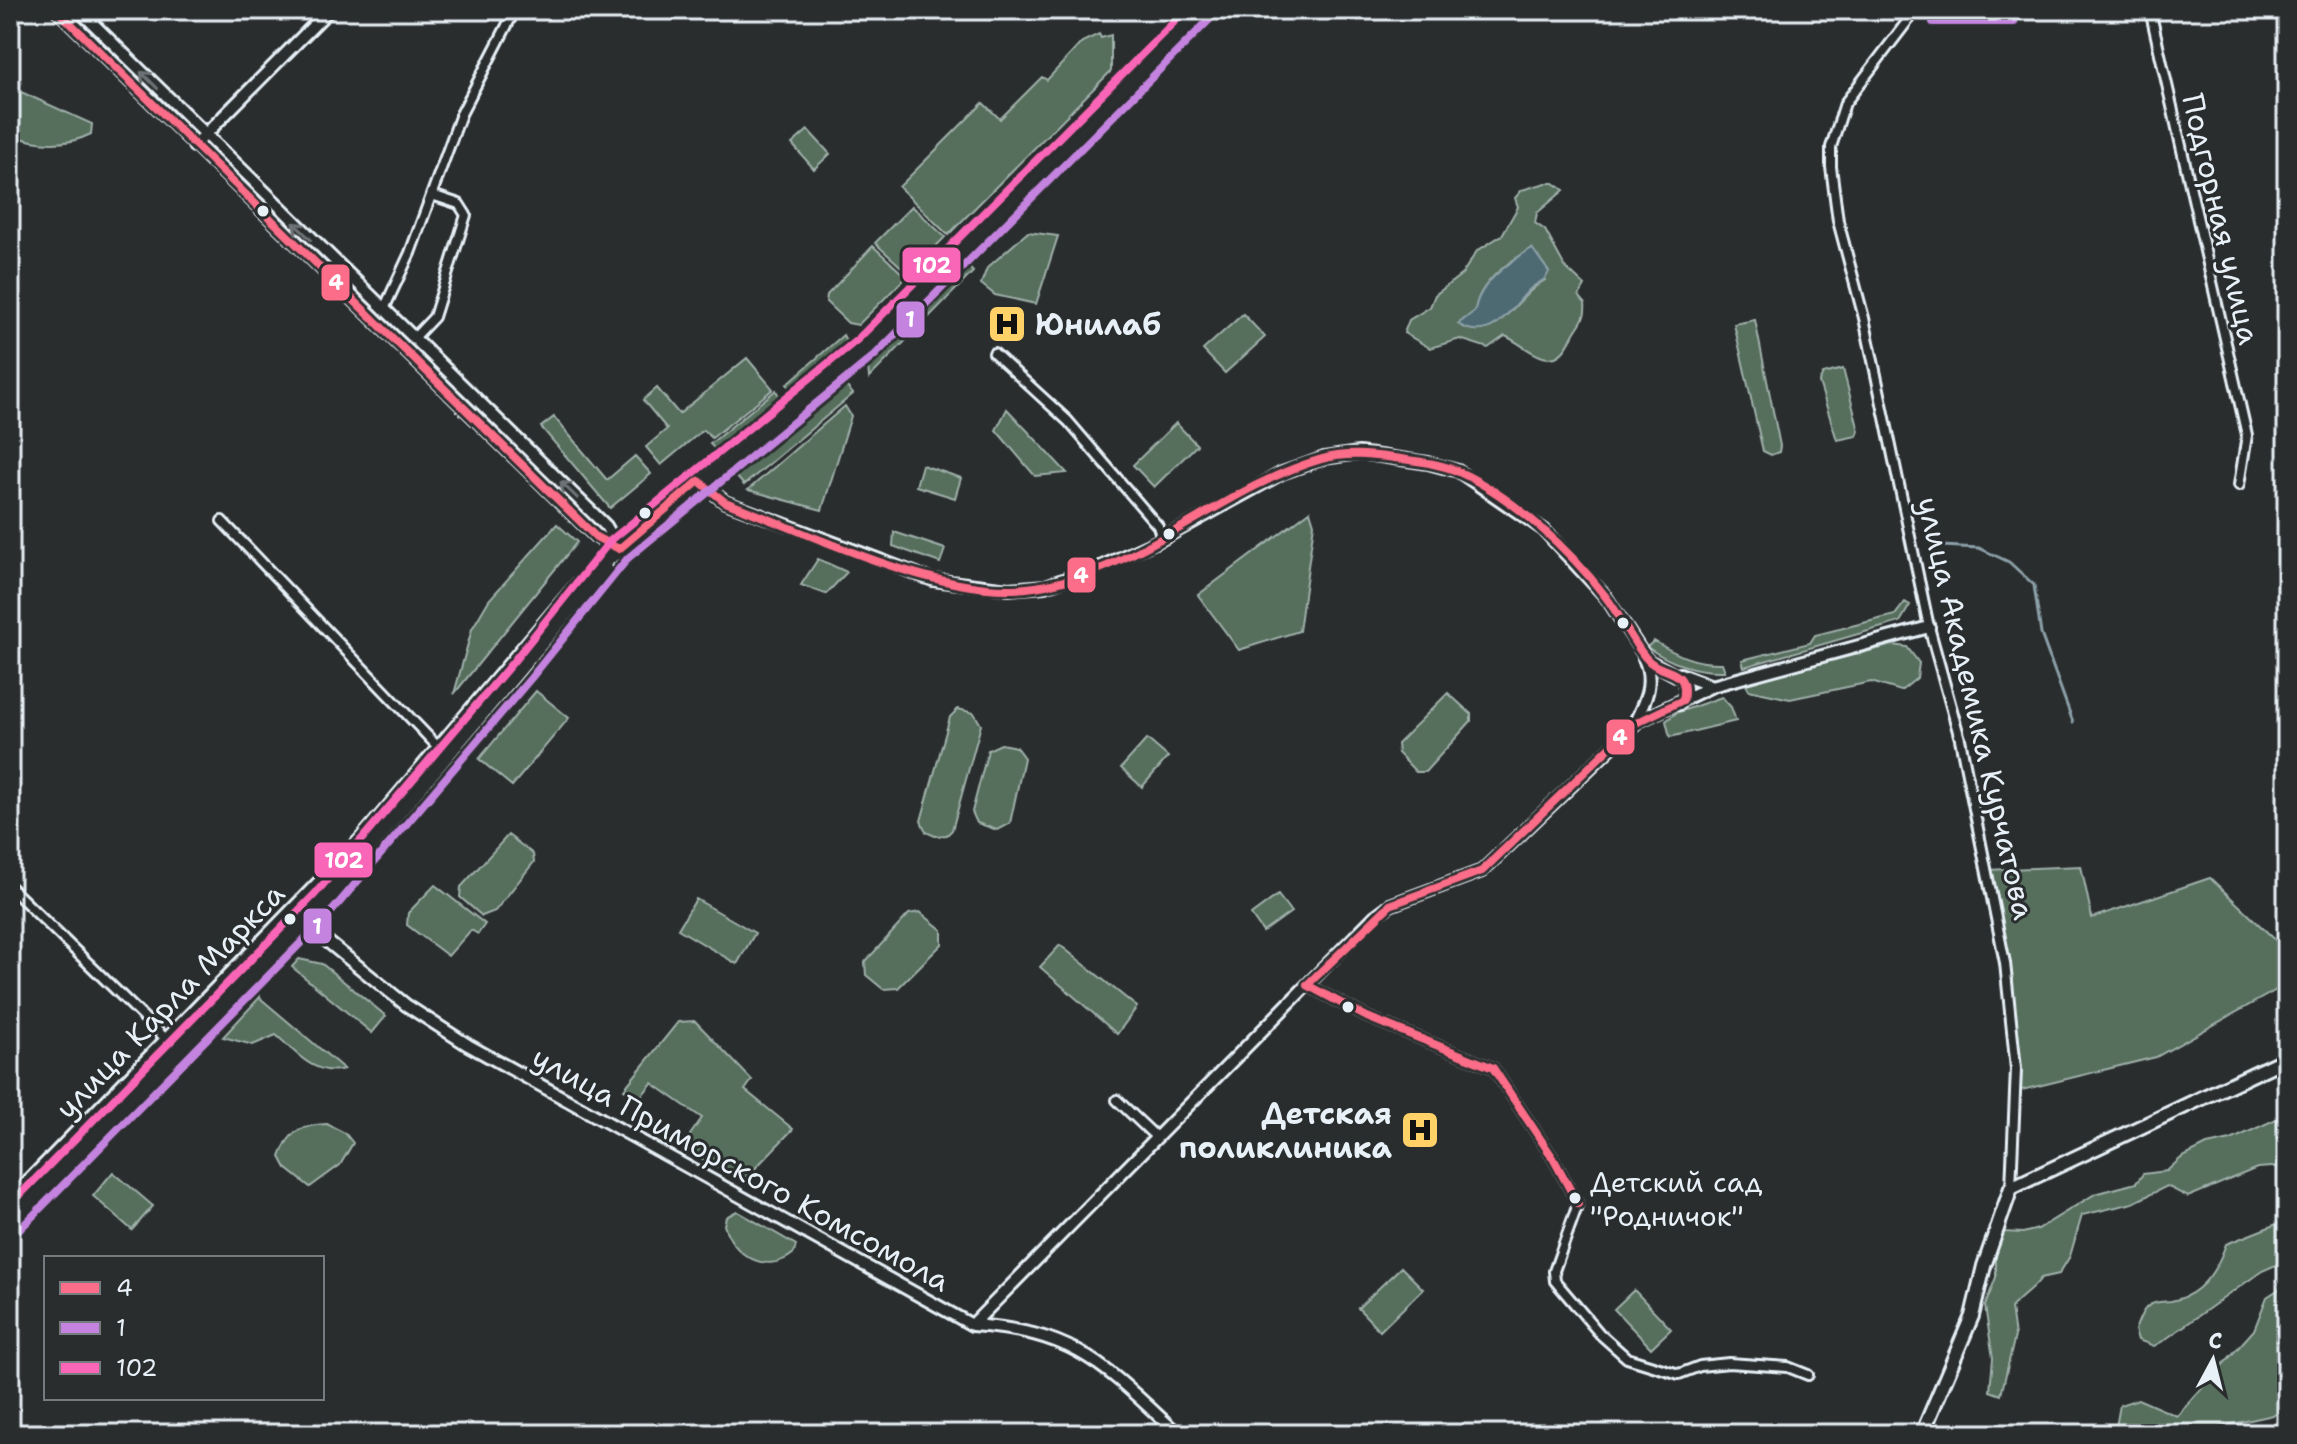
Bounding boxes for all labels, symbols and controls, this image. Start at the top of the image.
one-way arrow [140,71,159,90]
street label: Подгорная улица [2172,90,2270,349]
unlabelled marker [255,203,271,219]
one-way arrow [292,221,312,240]
line badge: 102 [901,246,962,284]
text: 102 [912,251,952,280]
line badge: 4 [320,263,351,302]
text: 4 [328,268,344,297]
line badge: 1 [895,300,926,339]
hospital icon: Юнилаб [986,303,1028,345]
place label: Юнилаб [1035,304,1161,345]
text: 1 [905,305,915,334]
one-way arrow [560,481,579,500]
street label: улица Академика Курчатова [1907,493,2045,924]
unlabelled marker [637,505,653,521]
unlabelled marker [1161,526,1177,542]
line badge: 4 [1066,556,1097,594]
text: 4 [1073,561,1089,590]
unlabelled marker [1615,615,1631,631]
line badge: 4 [1605,718,1636,756]
text: 4 [1612,723,1628,752]
line badge: 102 [313,841,374,879]
text: 102 [324,846,364,875]
street label: улица Карла Маркса [46,874,294,1128]
line badge: 1 [302,907,333,945]
unlabelled marker [282,911,298,927]
text: 1 [312,912,322,941]
unlabelled marker [1340,999,1356,1015]
street label: улица Приморского Комсомола [525,1037,958,1302]
place label: Детская поликлиника [1179,1093,1392,1168]
hospital icon: Детская поликлиника [1399,1109,1441,1151]
place label: Детский сад "Родничок" [1590,1163,1763,1235]
marker: Детский сад "Родничок" [1567,1190,1583,1206]
legend [44,1256,324,1400]
text: 4 [116,1272,133,1304]
text: 1 [116,1312,126,1344]
north arrow [2173,1320,2253,1400]
text: С [2207,1325,2224,1356]
text: 102 [116,1352,158,1384]

